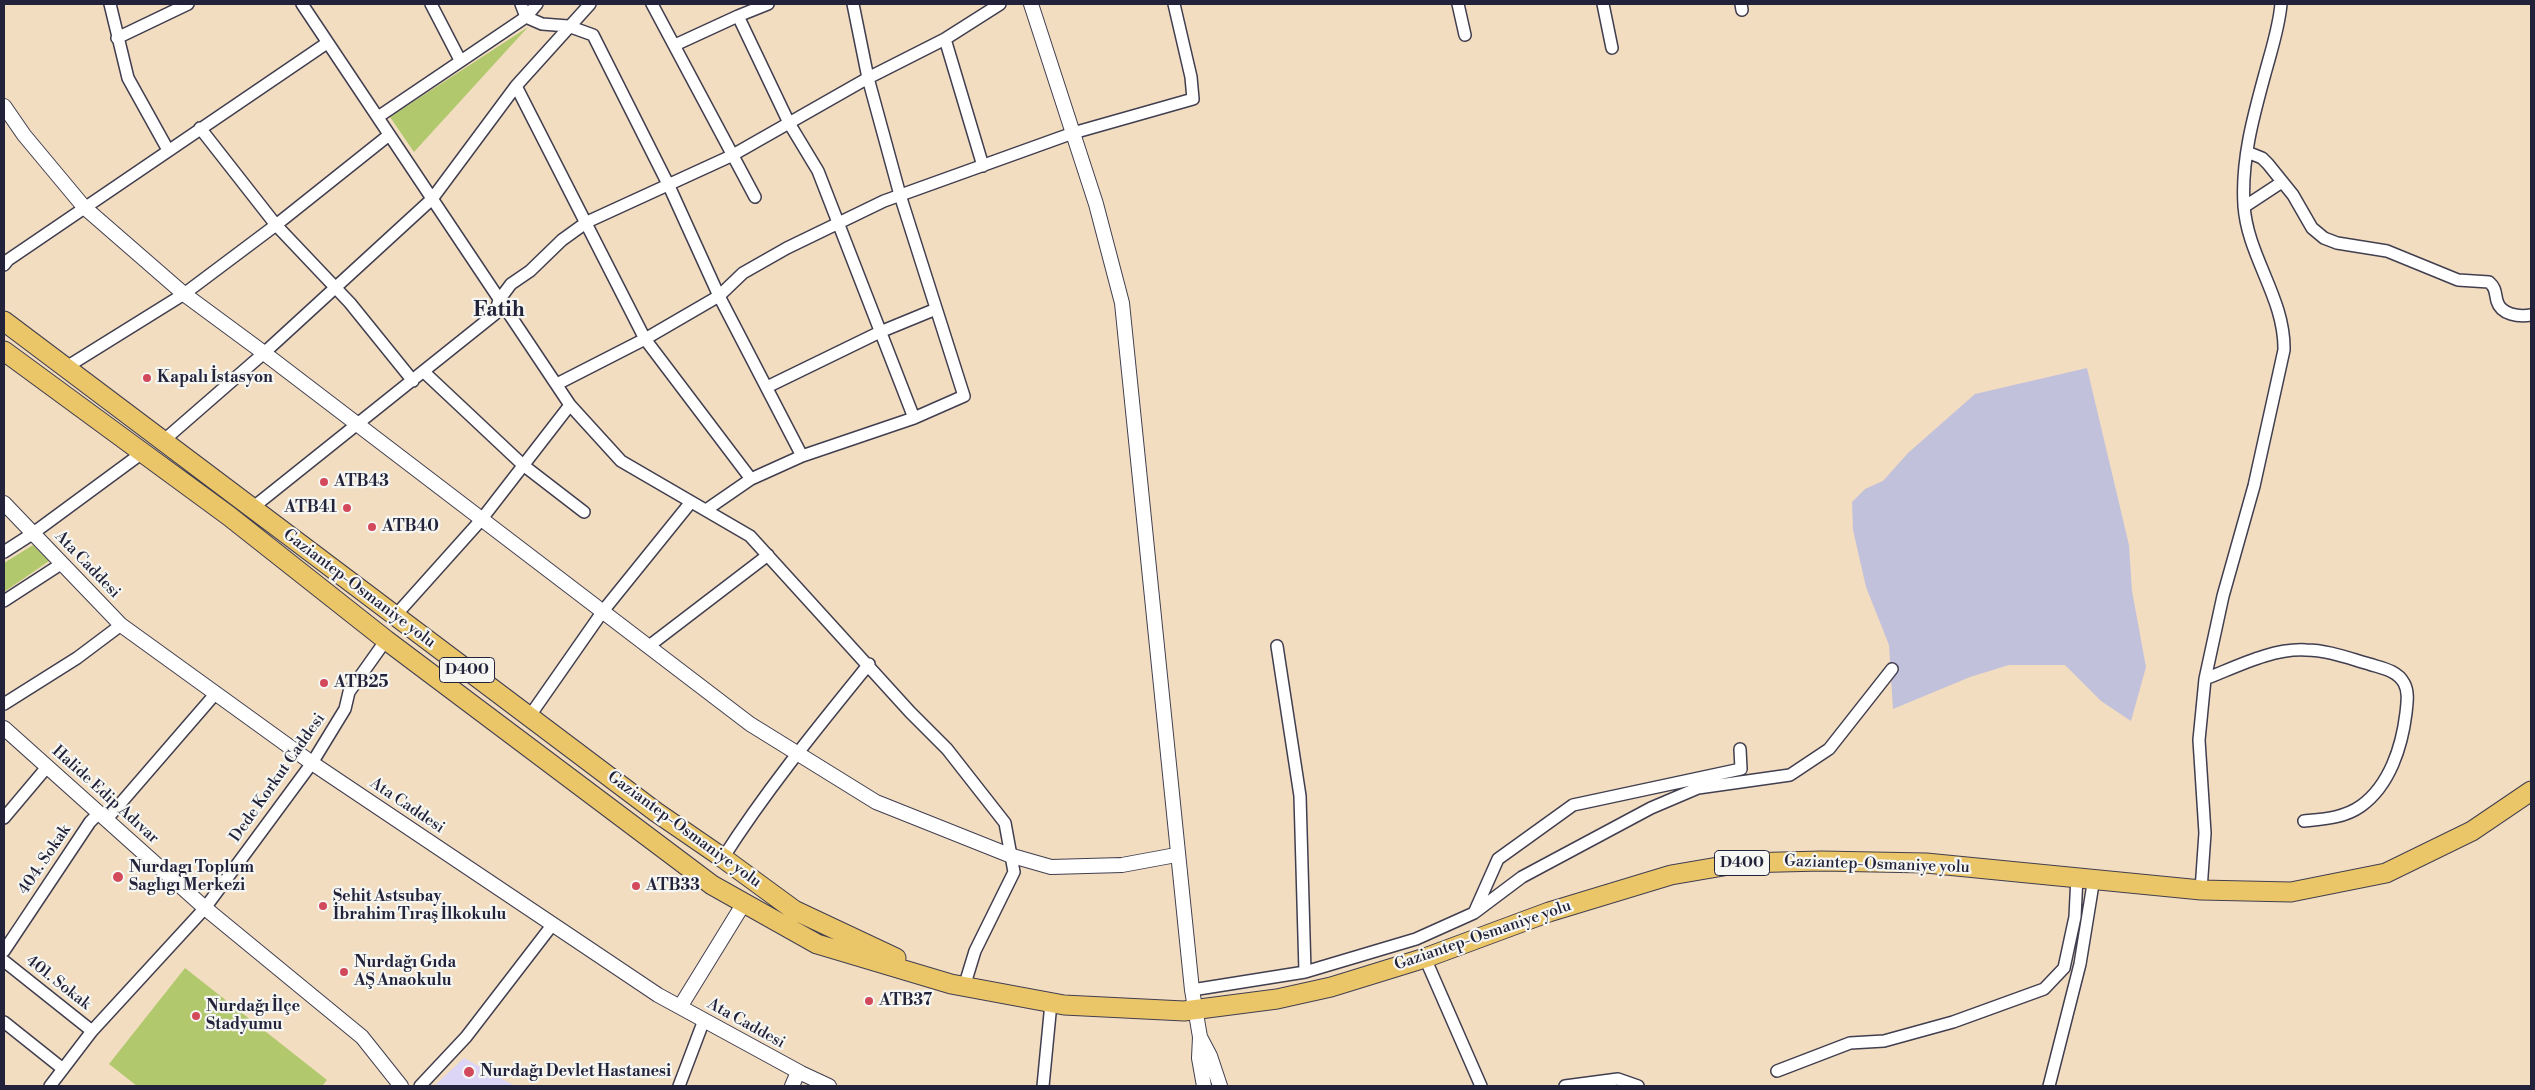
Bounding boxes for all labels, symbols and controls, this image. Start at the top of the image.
district label: Fatih [473,298,525,324]
place label: Kapalı İstasyon [157,368,273,388]
marker: Kapalı İstasyon [141,372,153,384]
place label: ATB43 [334,472,389,492]
marker: ATB43 [318,476,330,488]
place label: ATB41 [284,498,337,518]
marker: ATB41 [341,502,353,514]
place label: ATB40 [382,517,439,537]
marker: ATB40 [366,521,378,533]
street label: Gaziantep-Osmaniye yolu [279,525,439,653]
street label: Ata Caddesi [50,527,124,603]
road number: D400 [440,658,494,682]
place label: ATB25 [334,673,388,693]
marker: ATB25 [318,677,330,689]
street label: Dede Korkut Caddesi [226,710,330,846]
street label: Halide Edip Adıvar [48,742,162,848]
street label: Gaziantep-Osmaniye yolu [603,768,765,892]
street label: Ata Caddesi [366,774,448,838]
street label: 404. Sokak [15,821,75,899]
road number: D400 [1714,850,1770,876]
street label: Gaziantep-Osmaniye yolu [1784,852,1970,878]
place label: Nurdagı Toplum Saglıgı Merkezi [129,858,254,896]
marker: Nurdagı Toplum Saglıgı Merkezi [111,870,125,884]
place label: ATB33 [646,876,700,896]
marker: ATB33 [630,880,642,892]
place label: Şehit Astsubay İbrahim Tıraş İlkokulu [333,887,506,925]
street label: Gaziantep-Osmaniye yolu [1392,897,1574,975]
marker: Şehit Astsubay İbrahim Tıraş İlkokulu [317,900,329,912]
street label: 401. Sokak [22,952,94,1014]
place label: Nurdağı Gıda AŞ Anaokulu [354,953,456,991]
marker: Nurdağı Gıda AŞ Anaokulu [338,966,350,978]
place label: ATB37 [879,991,932,1011]
street label: Ata Caddesi [704,995,788,1053]
marker: ATB37 [863,995,875,1007]
place label: Nurdağı İlçe Stadyumu [206,997,300,1035]
marker: Nurdağı İlçe Stadyumu [190,1010,202,1022]
place label: Nurdağı Devlet Hastanesi [480,1062,671,1082]
marker: Nurdağı Devlet Hastanesi [462,1065,476,1079]

